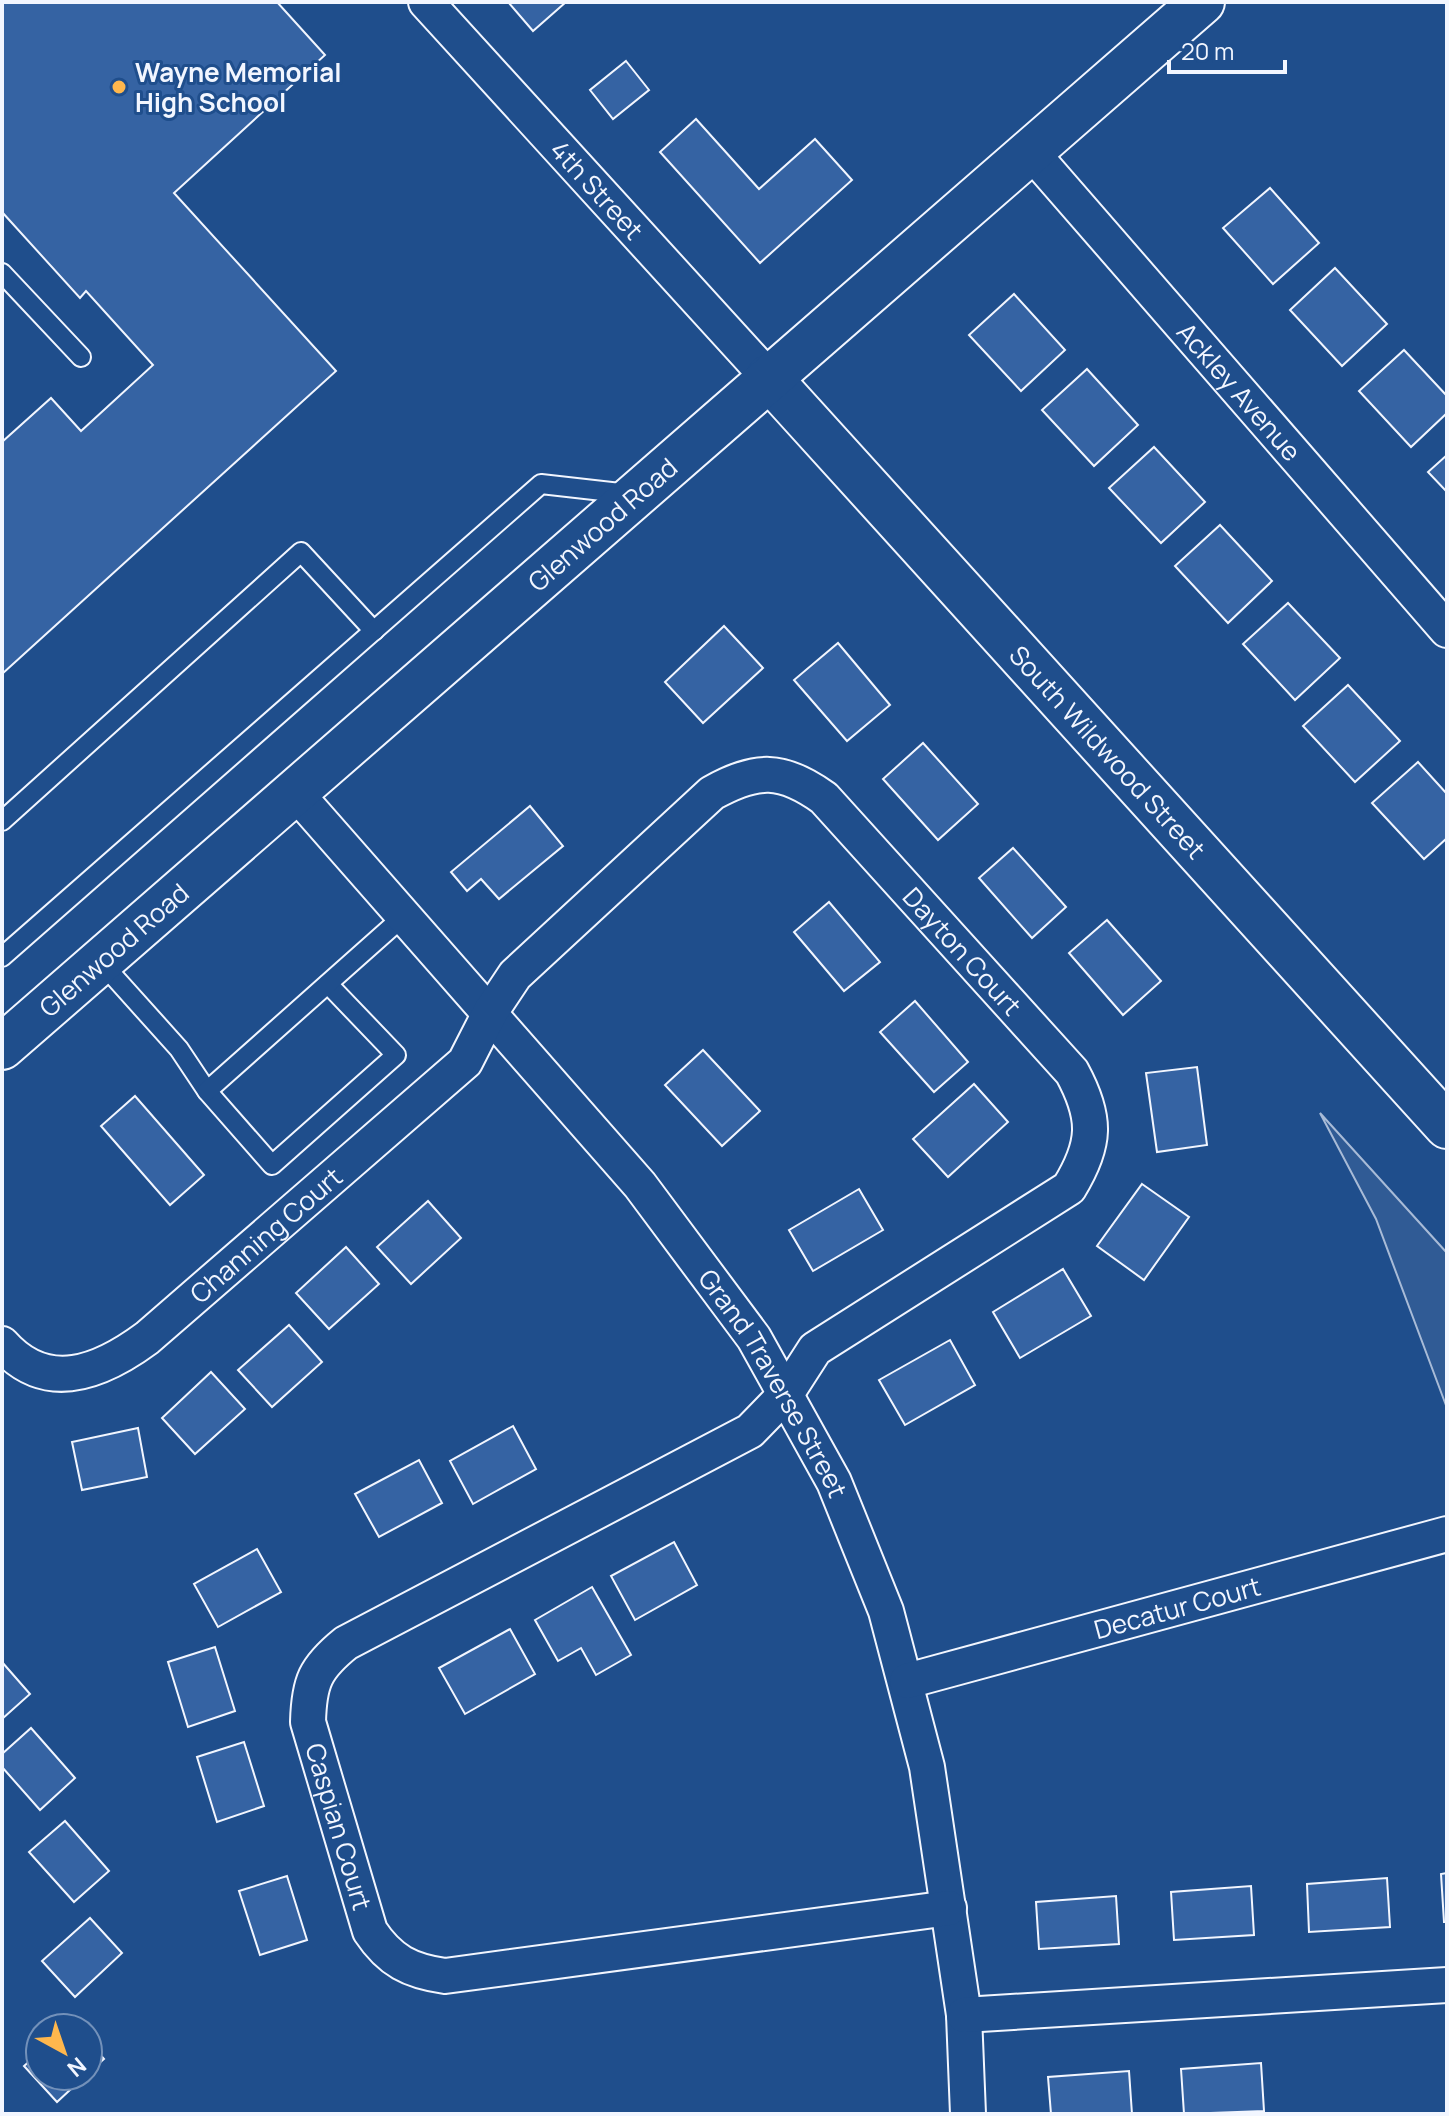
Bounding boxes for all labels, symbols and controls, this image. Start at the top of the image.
scale bar [1169,24,1285,74]
text: 20 m [1181,34,1234,67]
place label: Wayne Memorial High School [135,54,342,120]
marker: Wayne Memorial High School [110,78,128,96]
street label: 4th Street [542,132,652,247]
street label: Ackley Avenue [1169,314,1310,468]
street label: Glenwood Road [520,449,685,599]
street label: South Wildwood Street [1002,637,1214,866]
street label: Glenwood Road [31,875,196,1025]
street label: Dayton Court [895,879,1030,1023]
street label: Channing Court [182,1159,350,1311]
street label: Grand Traverse Street [691,1261,856,1503]
street label: Decatur Court [1090,1568,1264,1647]
street label: Caspian Court [297,1739,381,1914]
north arrow [24,2012,104,2092]
text: N [61,2051,93,2084]

